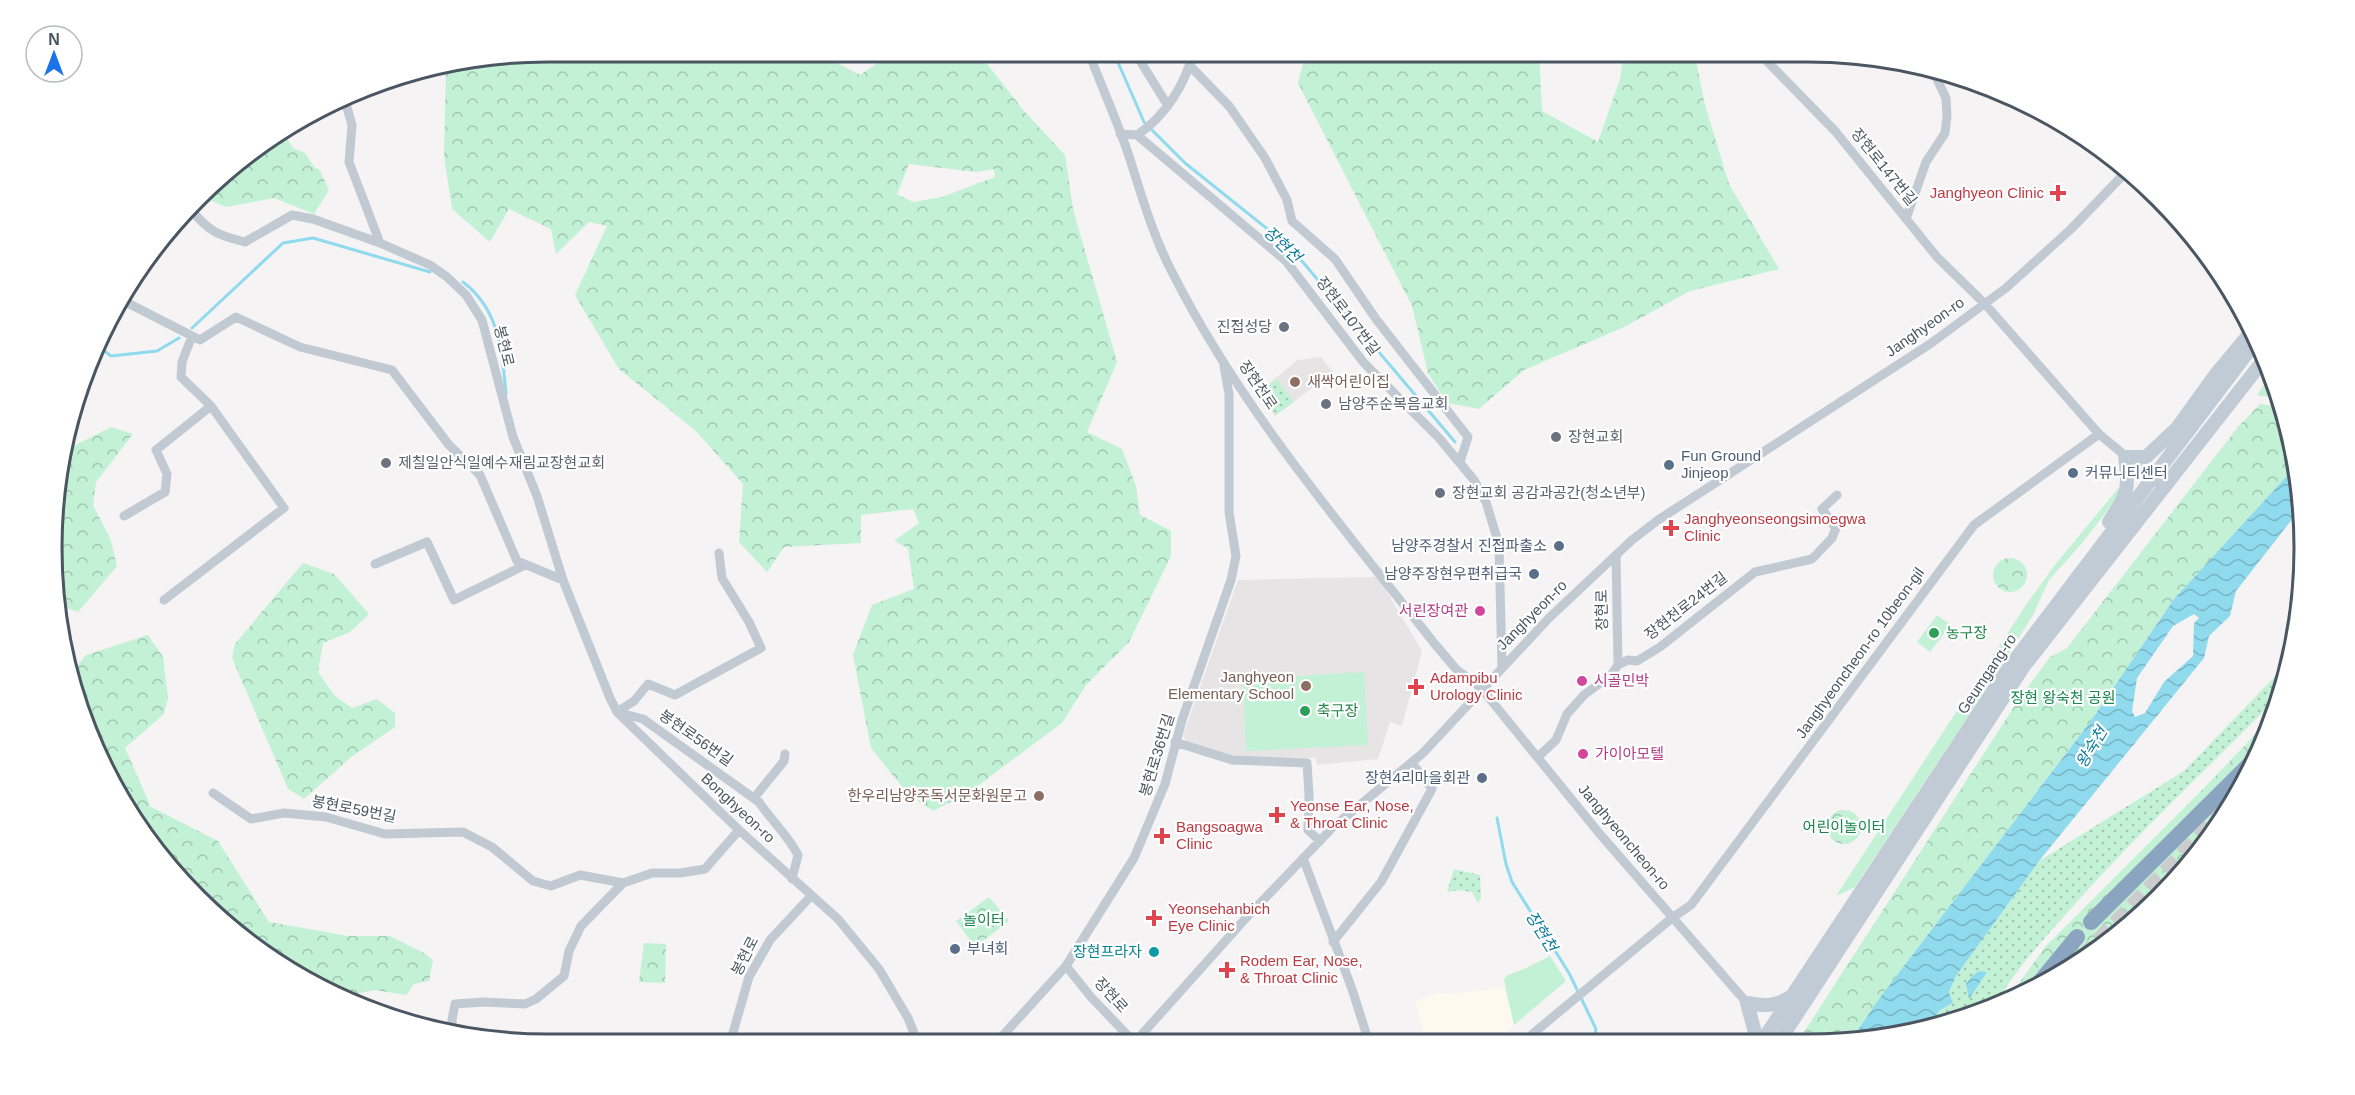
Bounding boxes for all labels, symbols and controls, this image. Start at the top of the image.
north arrow [24,24,84,84]
text: N [48,31,60,48]
street label: 장현로147번길 [1848,125,1921,209]
place label: Janghyeon Clinic [1930,184,2044,201]
marker: Janghyeon Clinic [2049,184,2067,202]
water label: 장현천 [1261,223,1306,267]
street label: 장현로107번길 [1313,273,1383,358]
street label: Janghyeon-ro [1882,293,1967,360]
place label: 진접성당 [1217,318,1272,335]
marker: 진접성당 [1277,320,1291,334]
street label: 봉현로 [491,324,518,368]
street label: 장현천로 [1236,357,1281,412]
place label: 새싹어린이집 [1307,373,1390,390]
marker: 새싹어린이집 [1288,375,1302,389]
place label: 남양주순복음교회 [1338,395,1448,412]
marker: 남양주순복음교회 [1319,397,1333,411]
place label: 장현교회 [1568,428,1623,445]
marker: 장현교회 [1549,430,1563,444]
place label: Fun Ground Jinjeop [1681,447,1761,481]
place label: 제칠일안식일예수재림교장현교회 [398,454,605,471]
marker: 제칠일안식일예수재림교장현교회 [379,456,393,470]
marker: Fun Ground Jinjeop [1662,458,1676,472]
place label: 커뮤니티센터 [2085,464,2168,481]
marker: 커뮤니티센터 [2066,466,2080,480]
place label: 장현교회 공감과공간(청소년부) [1452,484,1646,501]
marker: 장현교회 공감과공간(청소년부) [1433,486,1447,500]
place label: Janghyeonseongsimoegwa Clinic [1684,510,1866,544]
marker: Janghyeonseongsimoegwa Clinic [1662,519,1680,537]
place label: 남양주경찰서 진접파출소 [1391,537,1547,554]
marker: 남양주경찰서 진접파출소 [1552,539,1566,553]
street label: Janghyeoncheon-ro 10beon-gil [1792,564,1927,741]
place label: 남양주장현우편취급국 [1384,565,1522,582]
marker: 남양주장현우편취급국 [1527,567,1541,581]
street label: 장현천로24번길 [1641,568,1730,643]
street label: Janghyeon-ro [1493,576,1570,653]
street label: 장현로 [1593,589,1610,631]
place label: 서린장여관 [1399,602,1468,619]
marker: 서린장여관 [1473,604,1487,618]
place label: 농구장 [1946,624,1988,641]
marker: 농구장 [1927,626,1941,640]
street label: Geumgang-ro [1954,631,2020,717]
place label: Janghyeon Elementary School [1168,668,1294,702]
place label: Adampibu Urology Clinic [1430,669,1523,703]
place label: 시골민박 [1594,672,1649,689]
marker: 시골민박 [1575,674,1589,688]
marker: Adampibu Urology Clinic [1407,678,1425,696]
marker: Janghyeon Elementary School [1299,679,1313,693]
park label: 장현 왕숙천 공원 [2011,689,2115,706]
place label: 축구장 [1317,702,1359,719]
marker: 축구장 [1298,704,1312,718]
street label: 봉현로56번길 [656,706,736,769]
street label: 봉현로36번길 [1136,711,1177,798]
water label: 왕숙천 [2073,722,2111,771]
place label: 가이아모텔 [1595,745,1664,762]
marker: 가이아모텔 [1576,747,1590,761]
street label: Bonghyeon-ro [698,769,779,846]
place label: 장현4리마을회관 [1365,769,1470,786]
marker: 장현4리마을회관 [1475,771,1489,785]
street label: Janghyeoncheon-ro [1575,780,1674,893]
place label: 한우리남양주독서문화원문고 [848,787,1027,804]
marker: 한우리남양주독서문화원문고 [1032,789,1046,803]
street label: 봉현로59번길 [310,792,398,825]
place label: Yeonse Ear, Nose, & Throat Clinic [1290,797,1414,831]
marker: Yeonse Ear, Nose, & Throat Clinic [1268,806,1286,824]
place label: Bangsoagwa Clinic [1176,818,1263,852]
park label: 어린이놀이터 [1803,818,1885,835]
marker: Bangsoagwa Clinic [1153,827,1171,845]
place label: Yeonsehanbich Eye Clinic [1168,900,1270,934]
water label: 장현천 [1523,908,1562,956]
marker: Yeonsehanbich Eye Clinic [1145,909,1163,927]
park label: 놀이터 [963,911,1005,928]
street label: 봉현로 [728,933,762,978]
place label: 부녀회 [967,940,1008,957]
marker: 부녀회 [948,942,962,956]
place label: 장현프라자 [1073,943,1142,960]
marker: 장현프라자 [1147,945,1161,959]
place label: Rodem Ear, Nose, & Throat Clinic [1240,952,1363,986]
marker: Rodem Ear, Nose, & Throat Clinic [1218,961,1236,979]
street label: 장현로 [1091,974,1132,1016]

